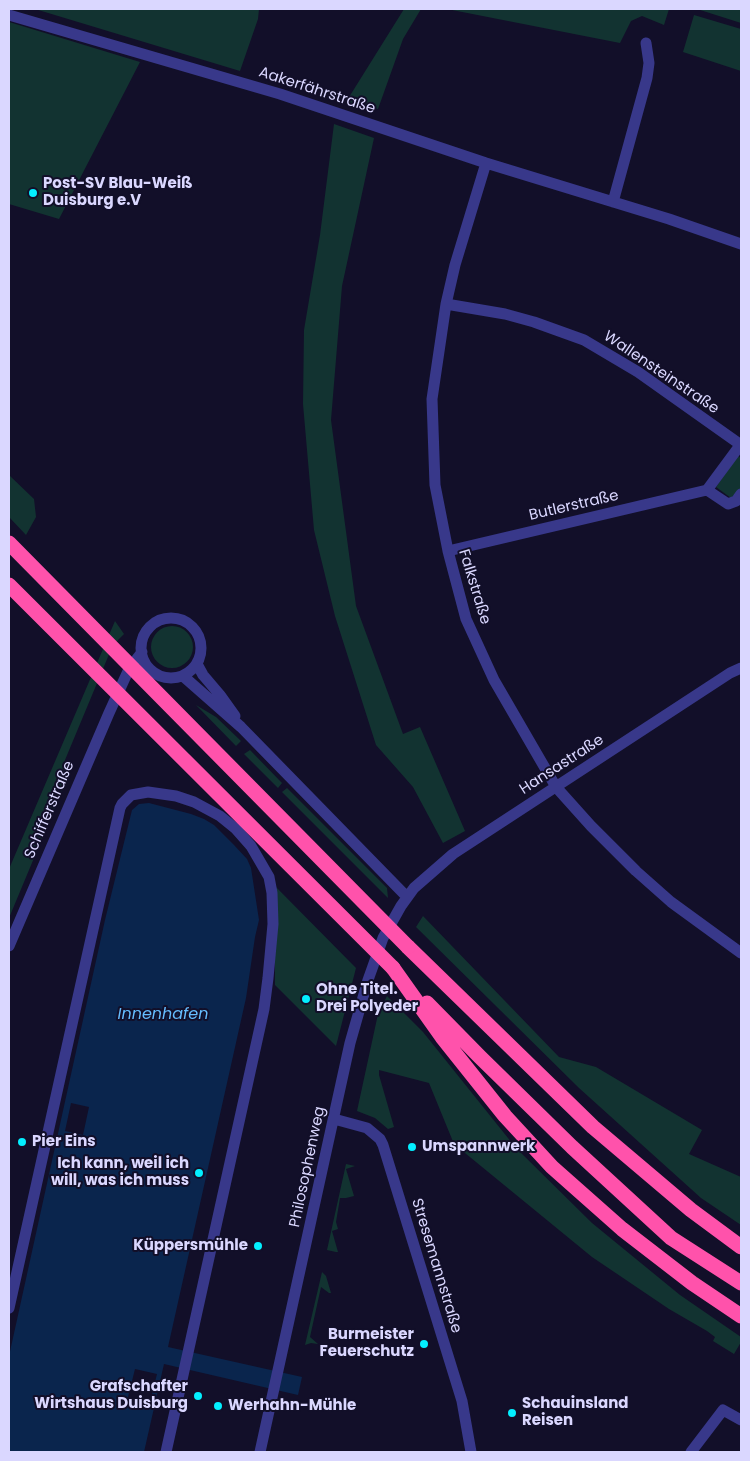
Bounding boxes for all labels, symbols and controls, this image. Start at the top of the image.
street label: Aakerfährstraße [256,64,378,118]
place label: Post-SV Blau-Weiß Duisburg e.V [43,175,193,210]
marker: Post-SV Blau-Weiß Duisburg e.V [27,187,39,199]
street label: Wallensteinstraße [600,328,722,418]
street label: Butlerstraße [527,487,621,525]
street label: Falkstraße [454,547,494,627]
street label: Hansastraße [517,731,607,799]
street label: Schifferstraße [21,758,79,862]
place label: Ohne Titel. Drei Polyeder [316,981,418,1016]
marker: Ohne Titel. Drei Polyeder [300,993,312,1005]
water label: Innenhafen [117,1005,209,1025]
street label: Philosophenweg [286,1105,330,1229]
place label: Pier Eins [32,1133,96,1151]
marker: Pier Eins [16,1136,28,1148]
place label: Umspannwerk [422,1138,535,1156]
marker: Umspannwerk [406,1141,418,1153]
place label: Ich kann, weil ich will, was ich muss [51,1155,189,1190]
marker: Ich kann, weil ich will, was ich muss [193,1167,205,1179]
street label: Stresemannstraße [407,1197,465,1335]
place label: Küppersmühle [133,1237,248,1255]
marker: Küppersmühle [252,1240,264,1252]
place label: Burmeister Feuerschutz [320,1326,414,1361]
marker: Burmeister Feuerschutz [418,1338,430,1350]
place label: Grafschafter Wirtshaus Duisburg [34,1378,188,1413]
marker: Grafschafter Wirtshaus Duisburg [192,1390,204,1402]
place label: Schauinsland Reisen [522,1395,629,1430]
place label: Werhahn-Mühle [228,1397,356,1415]
marker: Werhahn-Mühle [212,1400,224,1412]
marker: Schauinsland Reisen [506,1407,518,1419]

